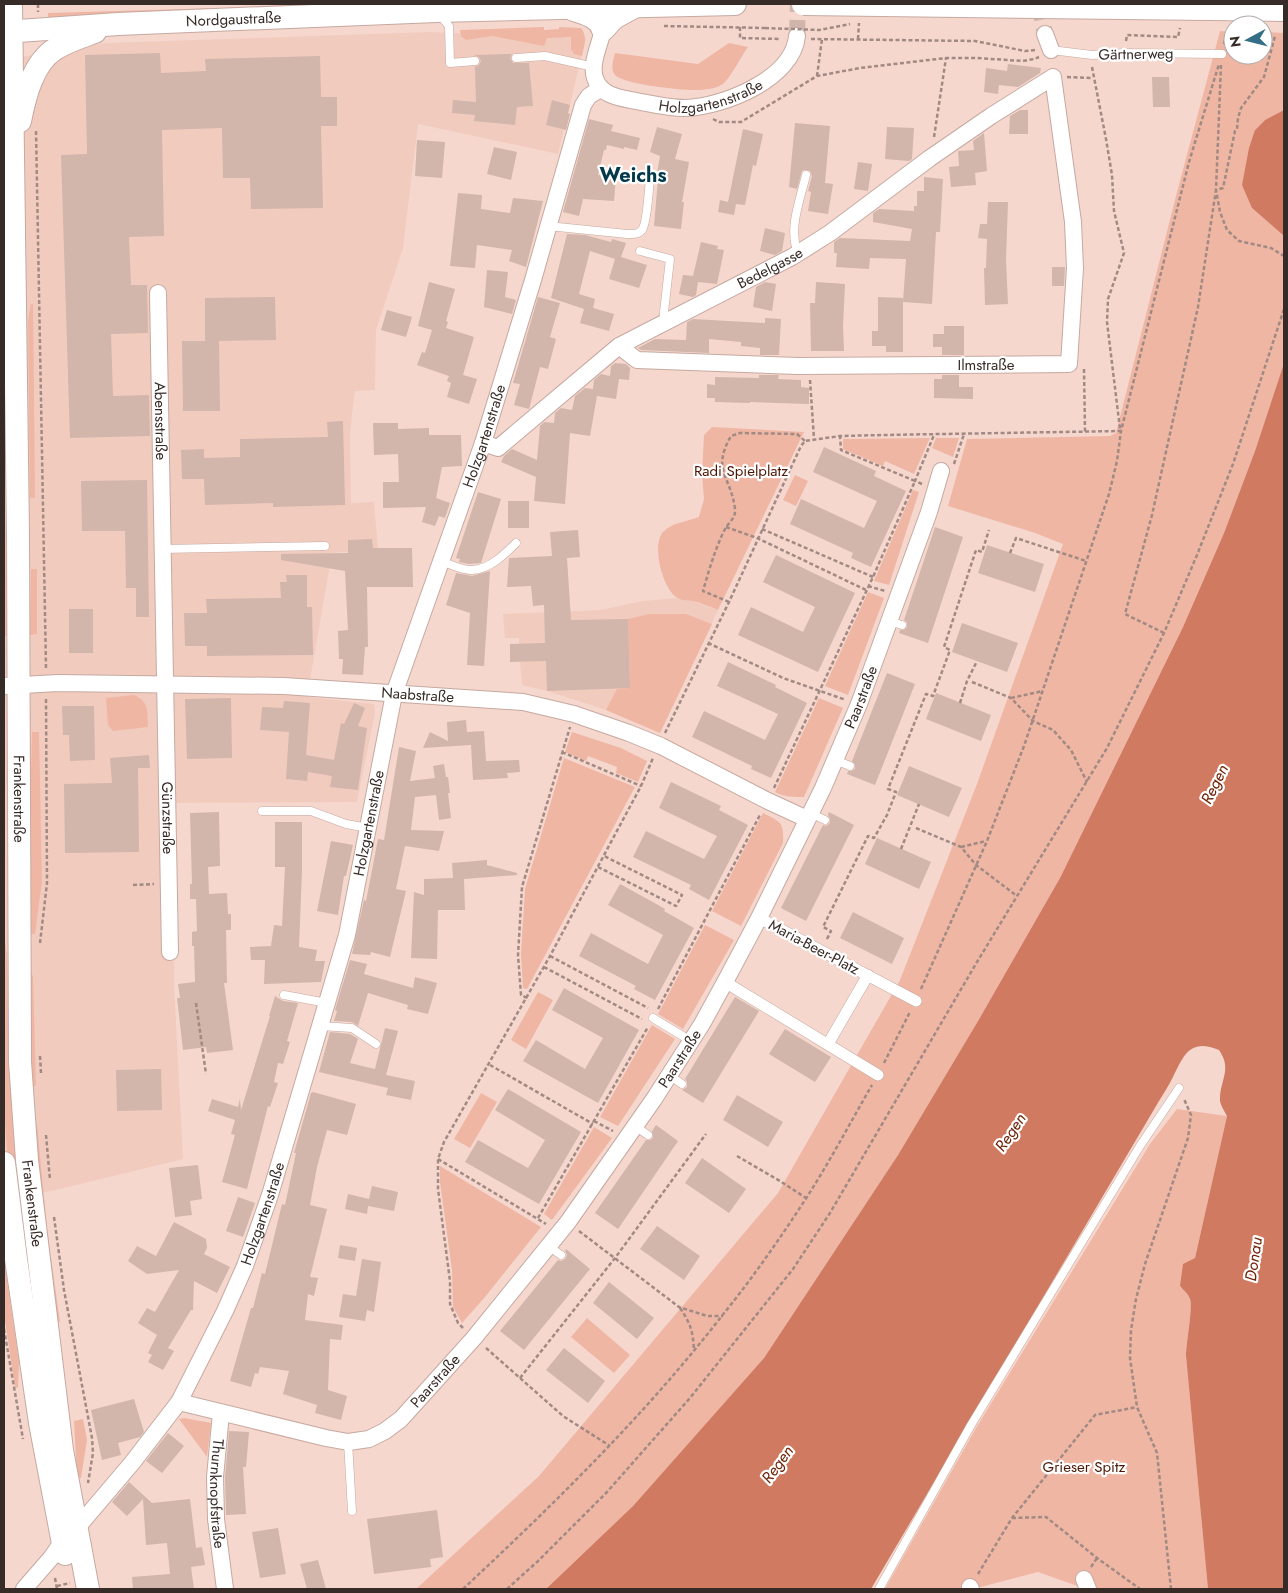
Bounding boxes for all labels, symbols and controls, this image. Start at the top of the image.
street label: Nordgaustraße [185,6,282,32]
north arrow [1223,15,1273,65]
text: N [1224,35,1246,48]
street label: Gärtnerweg [1098,42,1174,66]
street label: Holzgartenstraße [657,74,767,119]
district label: Weichs [599,161,667,190]
street label: Bedelgasse [733,242,807,294]
street label: Ilmstraße [957,354,1015,376]
street label: Holzgartenstraße [457,381,511,491]
street label: Abensstraße [149,382,172,461]
park label: Radi Spielplatz [694,460,788,482]
street label: Paarstraße [839,663,883,732]
street label: Naabstraße [380,682,455,708]
street label: Frankenstraße [8,755,30,843]
water label: Regen [1195,760,1234,808]
street label: Holzgartenstraße [348,768,390,878]
street label: Günzstraße [156,781,179,855]
street label: Maria-Beer-Platz [765,914,864,980]
street label: Paarstraße [653,1025,707,1092]
water label: Regen [989,1109,1032,1156]
street label: Frankenstraße [16,1159,48,1249]
street label: Holzgartenstraße [235,1159,290,1268]
water label: Donau [1239,1236,1268,1283]
street label: Paarstraße [405,1349,466,1413]
street label: Thurnknopfstraße [204,1438,231,1550]
water label: Regen [756,1441,799,1488]
park label: Grieser Spitz [1043,1456,1126,1478]

